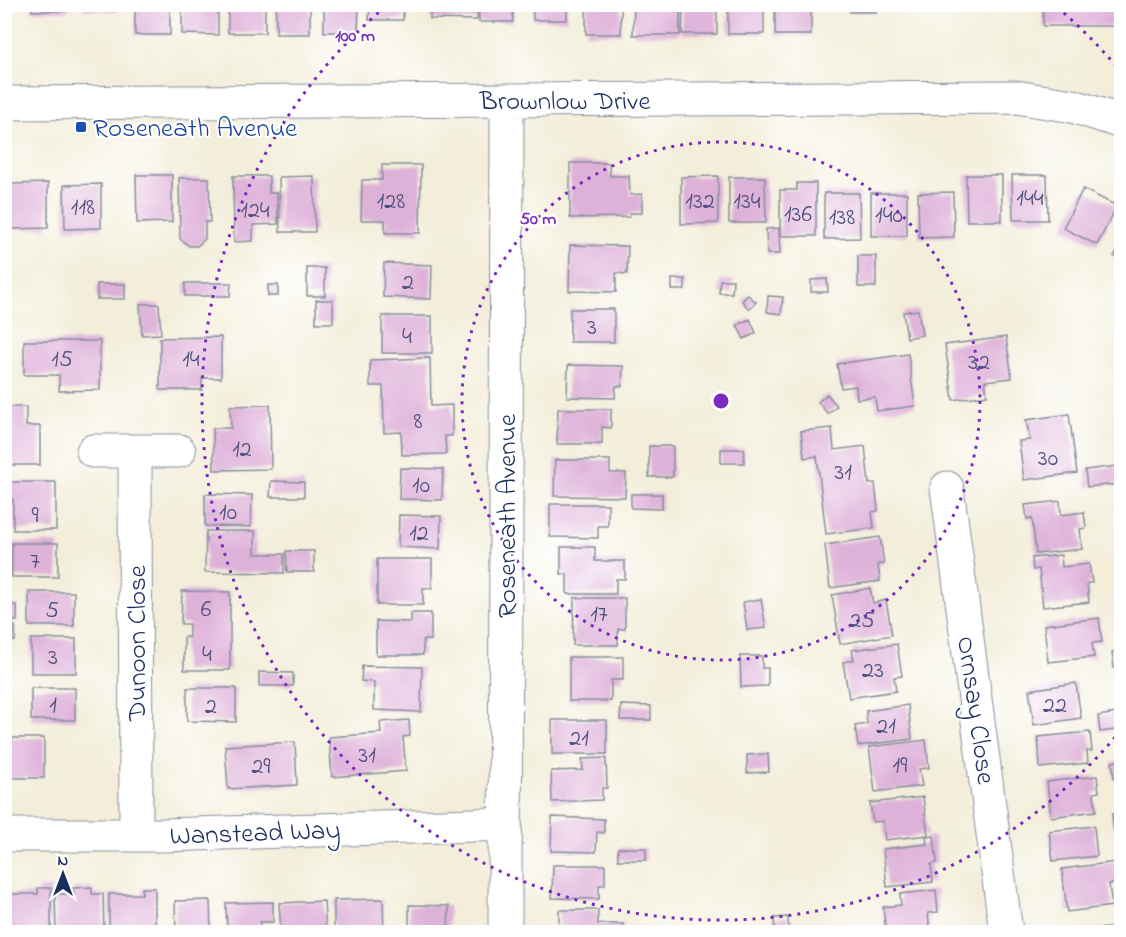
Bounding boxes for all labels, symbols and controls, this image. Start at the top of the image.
text: 100 m [335,24,375,50]
street label: Brownlow Drive [478,83,651,122]
place label: Roseneath Avenue [93,110,298,149]
marker: Roseneath Avenue [74,120,88,134]
house number: 144 [1016,182,1044,217]
house number: 128 [377,185,405,220]
house number: 132 [685,185,715,220]
house number: 134 [733,185,761,220]
house number: 118 [71,191,95,226]
house number: 124 [240,194,270,229]
house number: 136 [784,198,812,233]
house number: 140 [875,199,903,234]
house number: 138 [829,201,855,236]
text: 50 m [520,207,556,233]
house number: 2 [402,266,414,301]
house number: 3 [587,311,597,346]
house number: 4 [402,320,412,355]
house number: 15 [51,343,73,378]
house number: 14 [182,343,200,378]
house number: 32 [968,346,990,381]
centre of rings [711,391,731,411]
house number: 8 [414,405,423,440]
street label: Roseneath Avenue [489,413,528,618]
house number: 12 [232,433,252,468]
house number: 30 [1038,442,1058,477]
house number: 31 [834,456,852,491]
house number: 10 [412,469,430,504]
house number: 10 [219,496,237,531]
house number: 9 [31,499,39,534]
house number: 12 [409,517,429,552]
house number: 7 [30,545,40,580]
street label: Dunoon Close [119,564,158,722]
house number: 6 [201,593,212,628]
house number: 5 [45,594,59,629]
house number: 17 [590,598,608,633]
house number: 25 [849,604,875,639]
street label: Ornsay Close [945,634,1004,788]
house number: 4 [202,638,212,673]
house number: 3 [48,641,58,676]
house number: 23 [862,654,884,689]
house number: 1 [49,689,57,724]
house number: 22 [1043,689,1067,724]
house number: 2 [205,690,217,725]
house number: 21 [876,710,896,745]
house number: 21 [569,722,589,757]
house number: 31 [358,739,376,774]
house number: 19 [893,749,908,784]
house number: 29 [251,750,271,785]
street label: Wanstead Way [169,812,341,857]
north arrow [33,844,93,904]
text: N [58,849,69,873]

